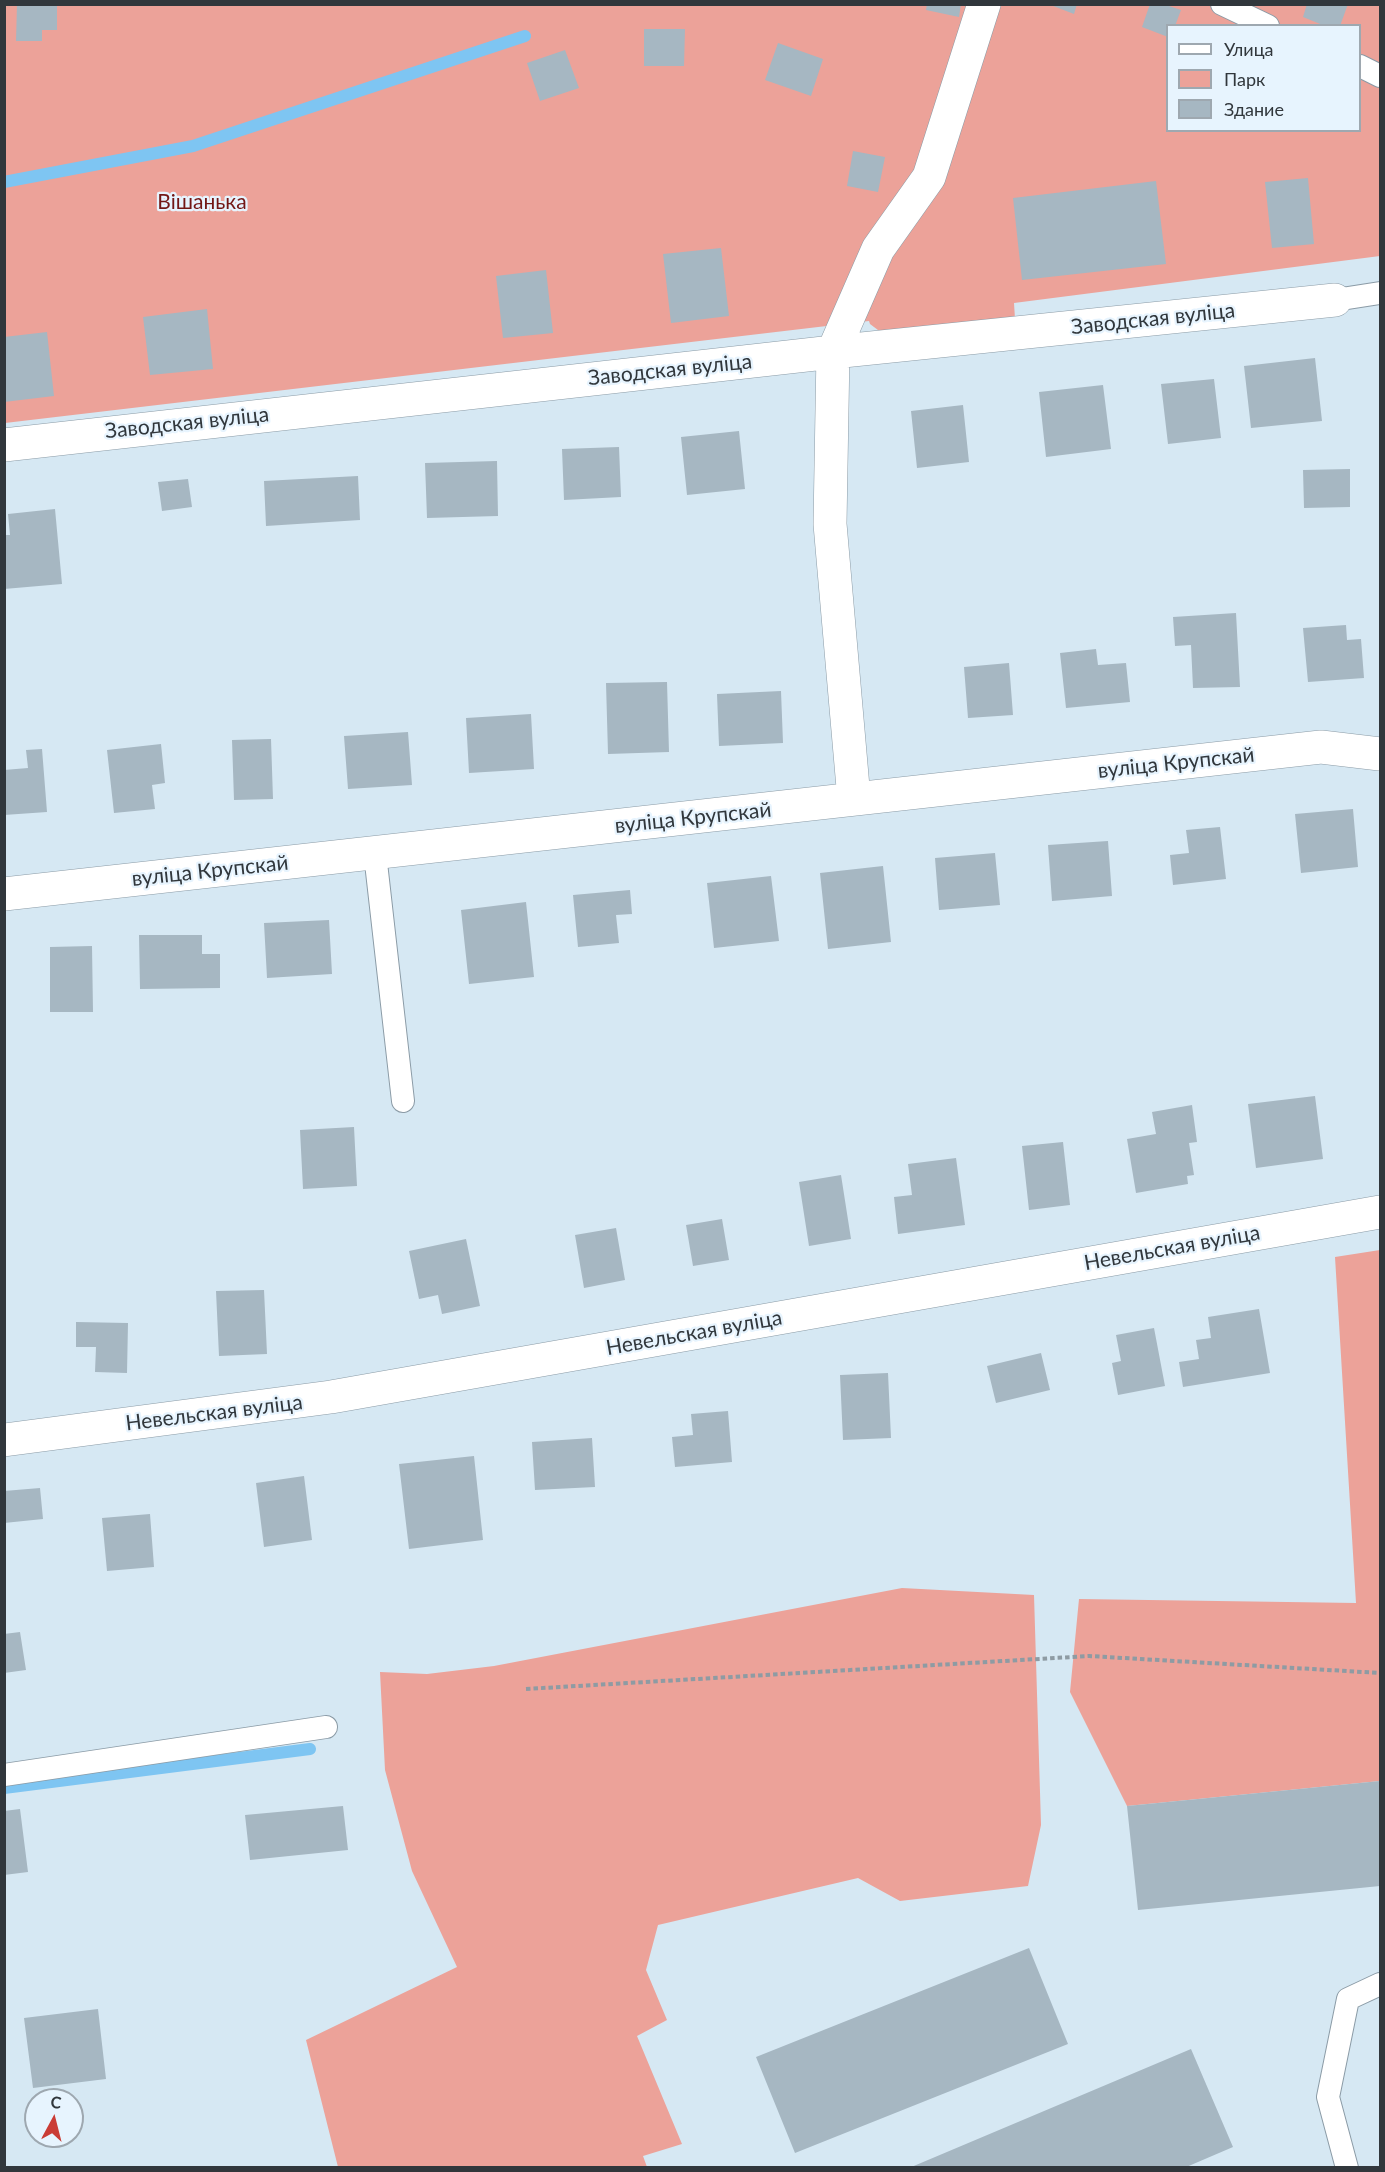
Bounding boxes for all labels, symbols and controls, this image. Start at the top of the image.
legend [1166,24,1361,132]
text: Улица [1224,38,1274,60]
text: Парк [1224,68,1265,90]
text: Здание [1224,98,1284,120]
park label: Вішанька [157,189,247,215]
street label: Заводская вуліца [1070,298,1236,340]
street label: Заводская вуліца [587,349,753,391]
street label: Заводская вуліца [104,402,270,444]
street label: вуліца Крупскай [1096,742,1256,784]
street label: вуліца Крупскай [613,797,773,839]
street label: вуліца Крупскай [130,850,290,892]
street label: Невельская вуліца [1082,1220,1262,1276]
street label: Невельская вуліца [604,1305,784,1361]
street label: Невельская вуліца [124,1390,304,1436]
north arrow [24,2088,84,2148]
text: С [50,2092,62,2112]

